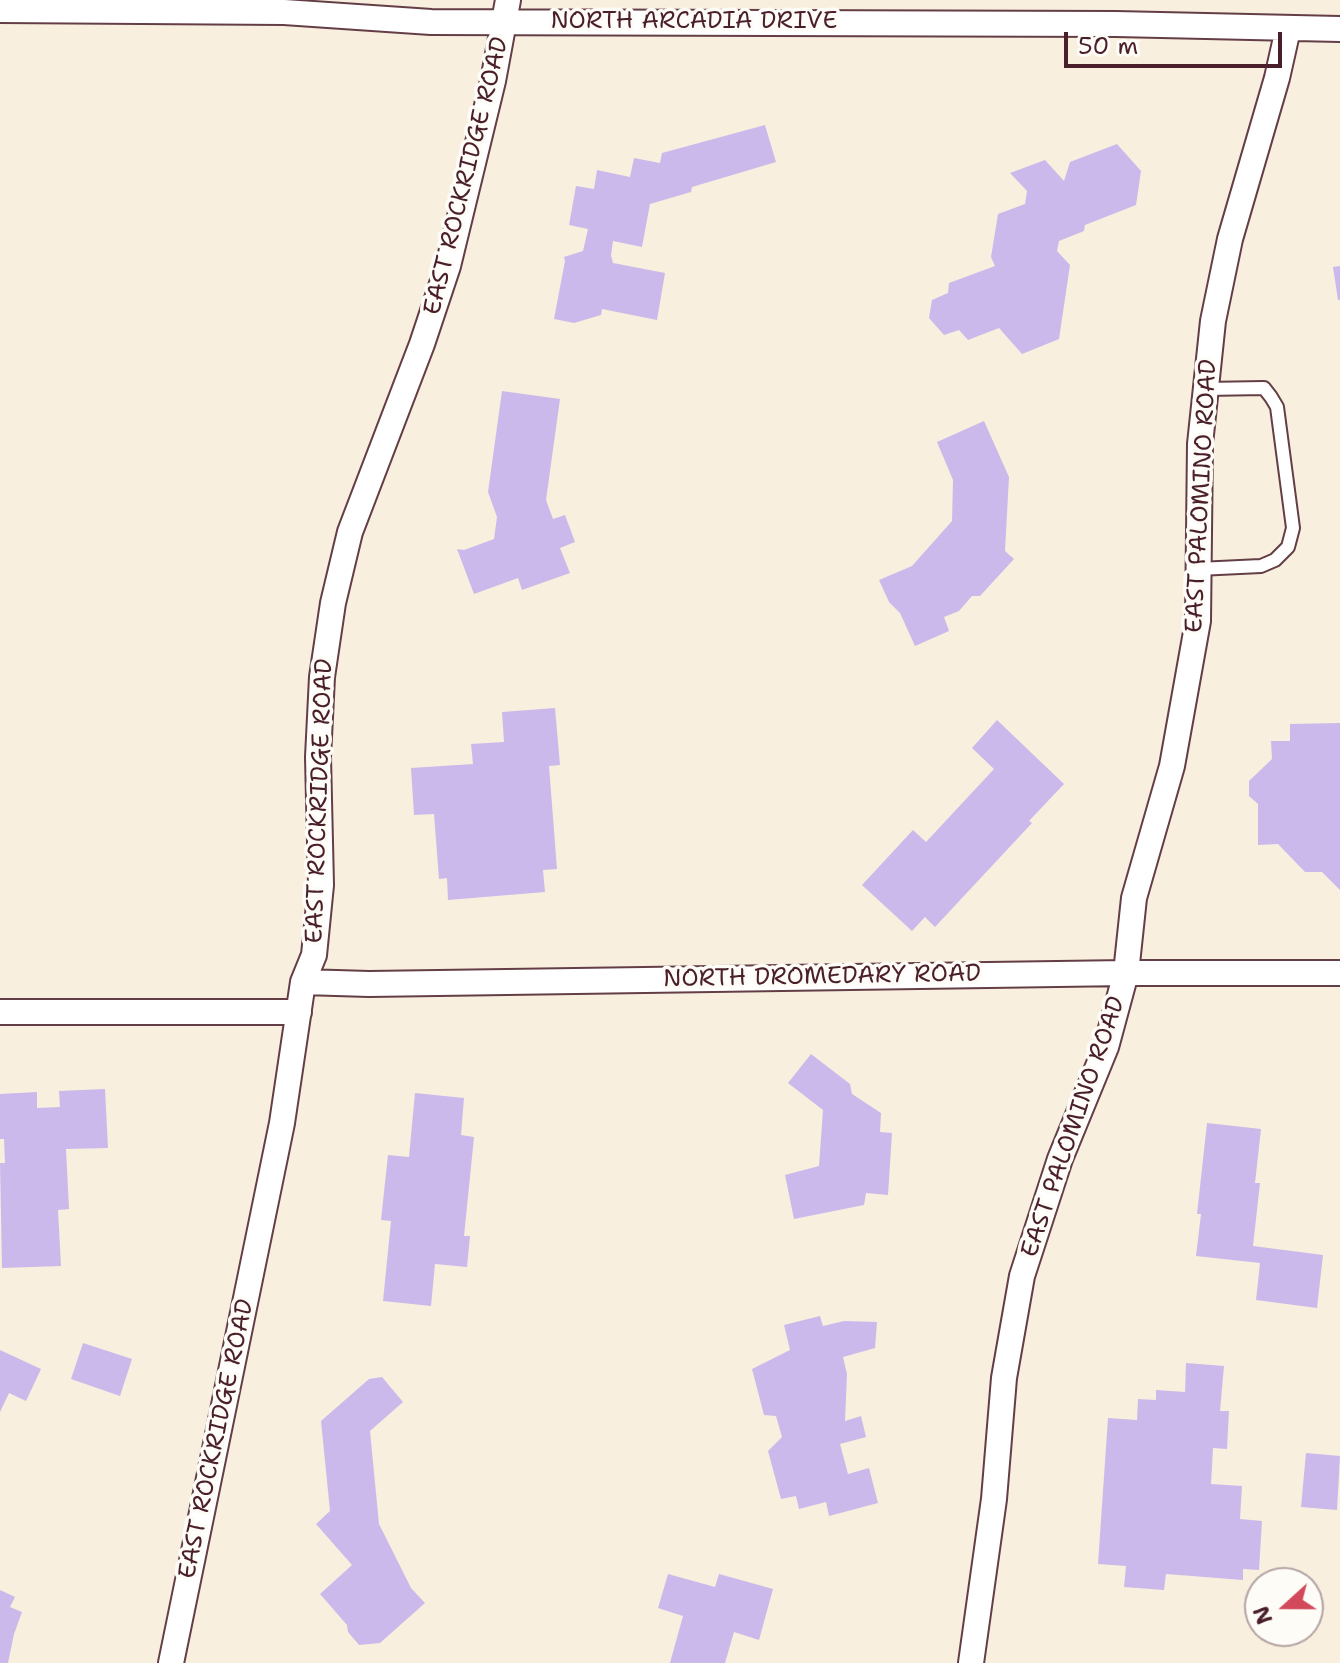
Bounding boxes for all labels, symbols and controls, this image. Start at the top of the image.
street label: NORTH ARCADIA DRIVE [550,8,838,36]
scale bar [1068,16,1286,66]
text: 50 m [1078,30,1138,62]
street label: EAST ROCKRIDGE ROAD [419,34,515,318]
street label: EAST PALOMINO ROAD [1180,358,1224,634]
street label: EAST ROCKRIDGE ROAD [301,658,339,944]
street label: NORTH DROMEDARY ROAD [663,960,981,994]
street label: EAST PALOMINO ROAD [1016,993,1132,1261]
street label: EAST ROCKRIDGE ROAD [173,1296,261,1582]
north arrow [1244,1567,1324,1647]
text: N [1246,1602,1280,1628]

